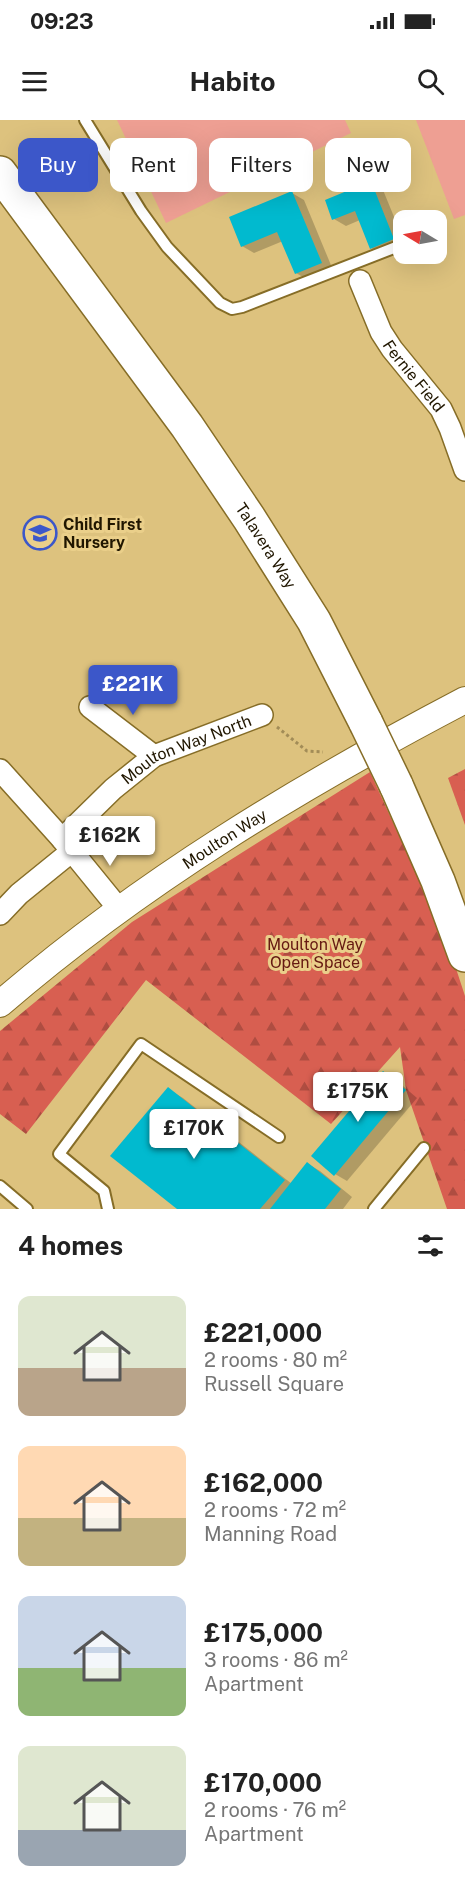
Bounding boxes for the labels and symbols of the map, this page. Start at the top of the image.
north arrow [393,210,447,264]
street label: Fernie Field [379,336,449,416]
street label: Talavera Way [232,499,301,592]
school or university icon: Child First Nursery [22,515,58,551]
place label: Child First Nursery [63,515,143,552]
pin: £221K [91,665,175,716]
street label: Moulton Way North [117,710,254,788]
street label: Moulton Way [179,804,270,873]
pin: £162K [68,816,152,867]
park label: Moulton Way Open Space [267,935,364,972]
pin: £175K [316,1072,400,1123]
pin: £170K [152,1109,236,1160]

